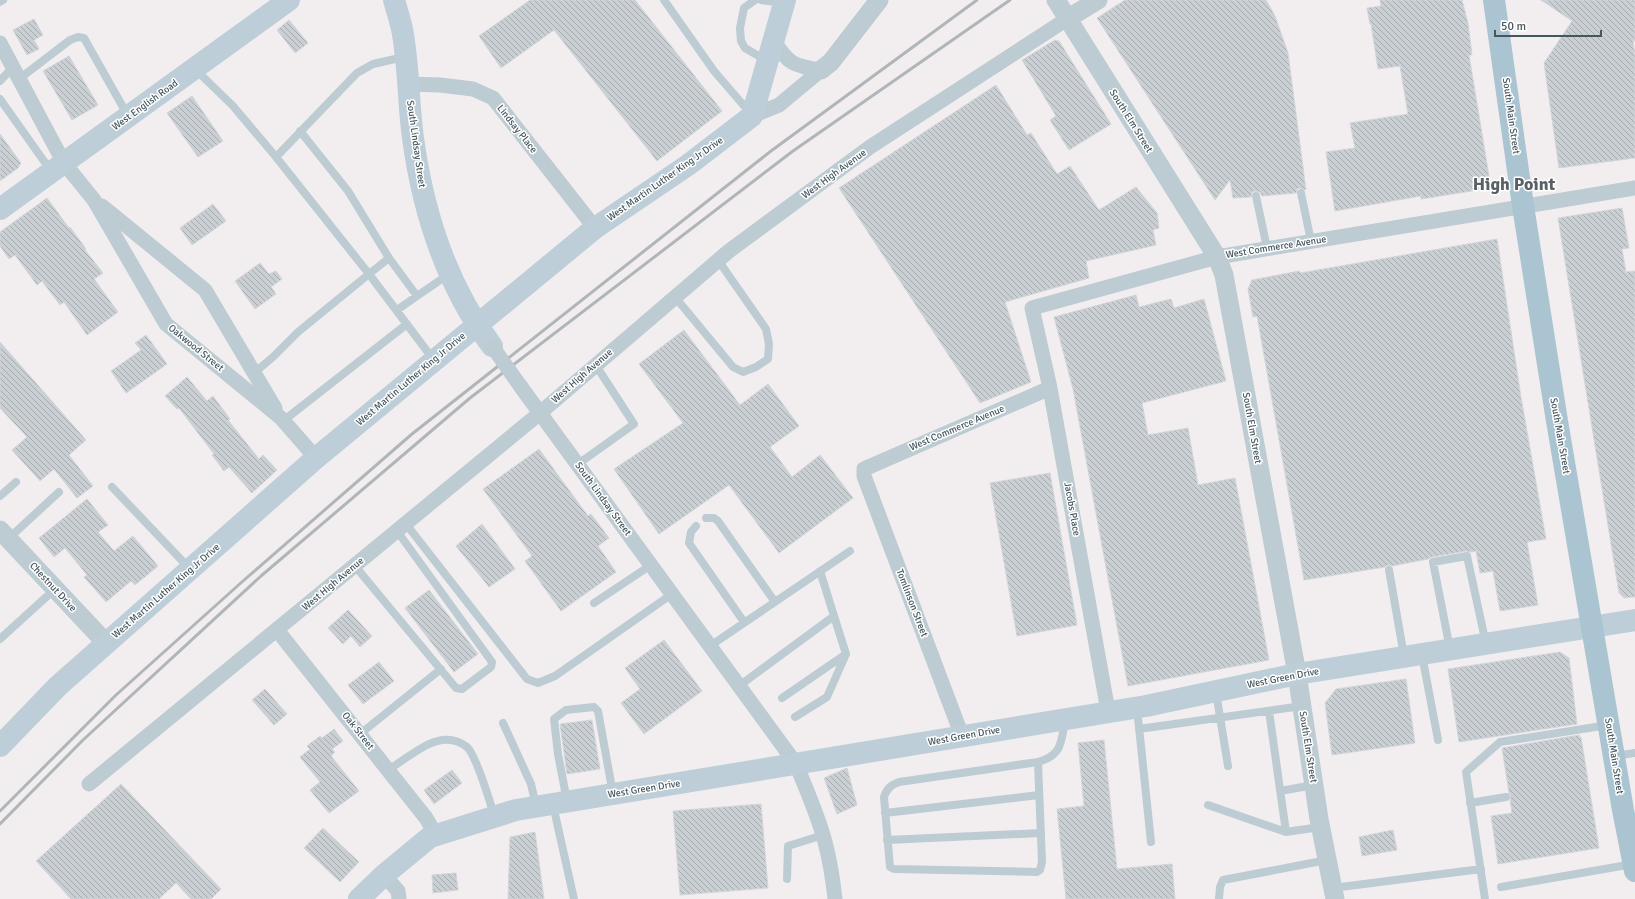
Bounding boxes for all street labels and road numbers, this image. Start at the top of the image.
street label: West English Road [110,77,180,133]
street label: South Main Street [1500,77,1522,155]
street label: South Elm Street [1107,87,1155,155]
street label: South Lindsay Street [404,100,428,189]
street label: Lindsay Place [494,102,540,156]
street label: West Martin Luther King Jr Drive [605,134,725,224]
street label: West High Avenue [799,147,869,201]
street label: West Commerce Avenue [1225,233,1327,261]
street label: Oakwood Street [166,322,226,374]
street label: West Martin Luther King Jr Drive [354,330,468,428]
street label: West High Avenue [549,346,615,406]
street label: South Elm Street [1240,391,1264,465]
street label: South Main Street [1547,397,1573,475]
street label: West Commerce Avenue [908,403,1006,453]
street label: South Lindsay Street [572,460,634,539]
street label: Jacobs Place [1061,481,1083,537]
street label: West Martin Luther King Jr Drive [110,541,222,641]
street label: West High Avenue [300,555,366,613]
street label: Chestnut Drive [27,560,79,614]
street label: Tomlinson Street [894,567,931,639]
street label: West Green Drive [1246,665,1320,691]
street label: Oak Street [339,710,377,753]
street label: South Elm Street [1296,710,1320,784]
street label: South Main Street [1602,717,1626,795]
street label: West Green Drive [927,724,1001,748]
street label: West Green Drive [607,777,681,801]

